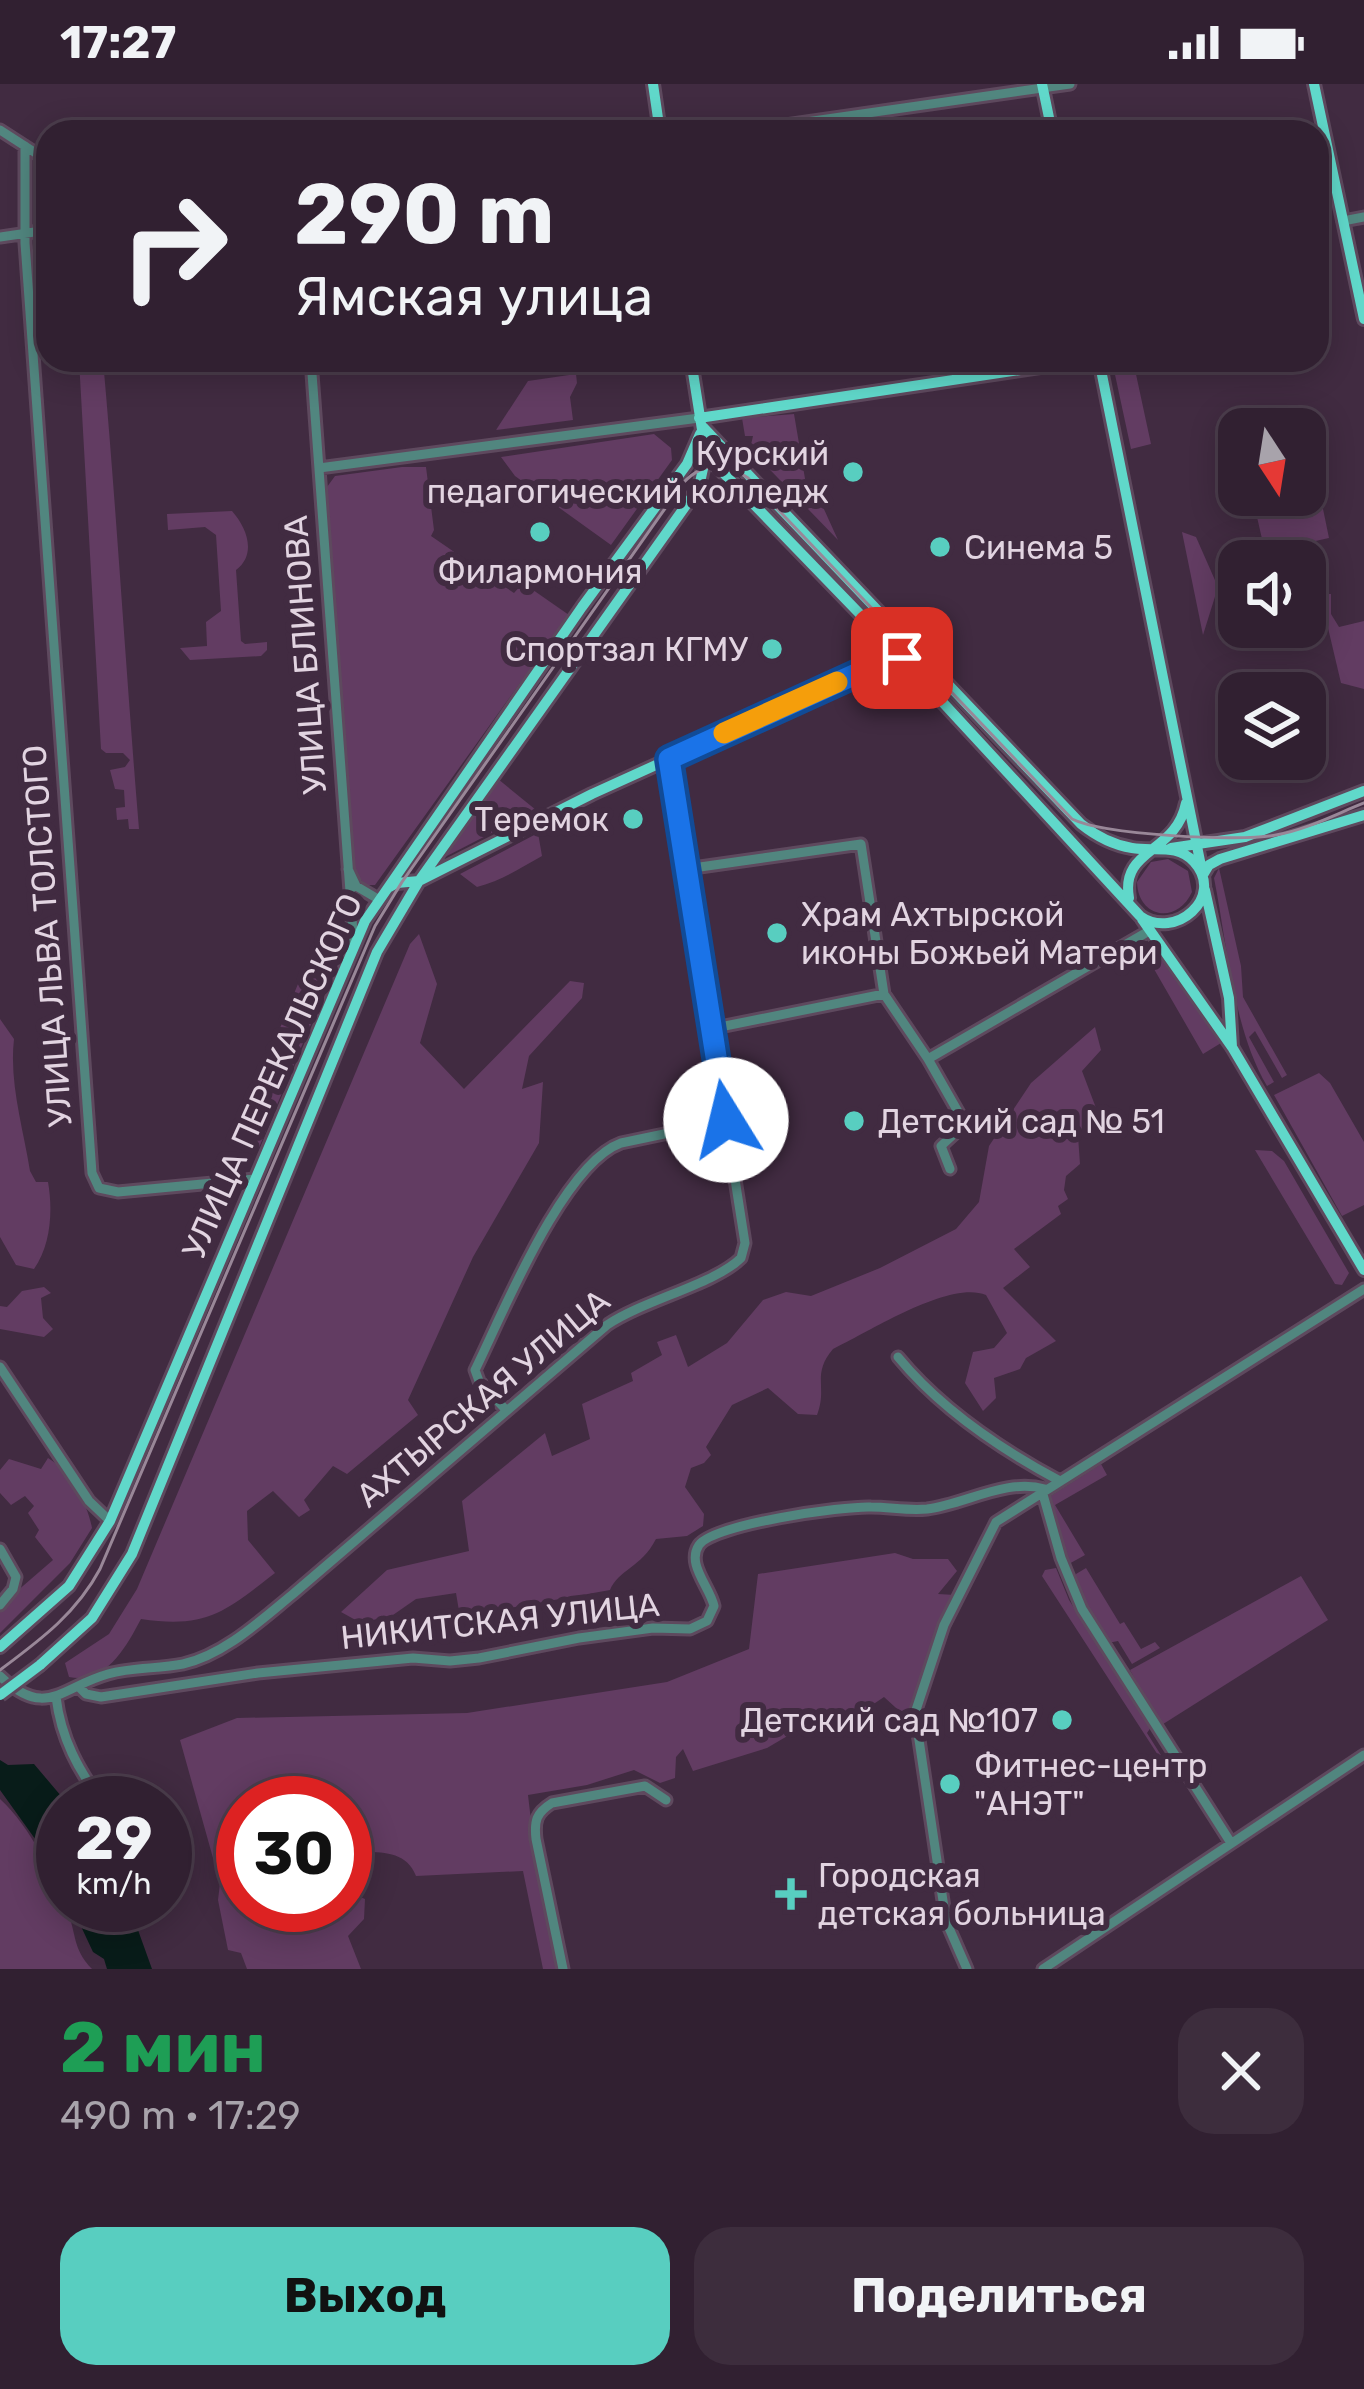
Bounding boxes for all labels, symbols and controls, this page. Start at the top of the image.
text: 17:27 [60,16,176,69]
text: 290 m [294,164,554,264]
icon: right [96,168,252,324]
text: Ямская улица [294,265,653,329]
north arrow [1218,408,1326,516]
map controls [1218,408,1326,780]
place label: Курский педагогический колледж [427,434,829,511]
marker: Курский педагогический колледж [840,459,866,485]
street label: УЛИЦА БЛИНОВА [276,514,334,796]
marker: Филармония [527,519,553,545]
place label: Синема 5 [964,528,1113,567]
marker: Синема 5 [927,534,953,560]
button: sound [1218,540,1326,648]
place label: Филармония [438,552,643,591]
pin [851,607,953,709]
icon: arrive [869,625,935,691]
place label: Спортзал КГМУ [505,630,749,669]
marker: Спортзал КГМУ [759,636,785,662]
button: layers [1218,672,1326,780]
street label: УЛИЦА ЛЬВА ТОЛСТОГО [14,744,80,1128]
place label: Теремок [474,800,609,839]
marker: Теремок [620,806,646,832]
street label: УЛИЦА ПЕРЕКАЛЬСКОГО [174,888,370,1264]
place label: Храм Ахтырской иконы Божьей Матери [801,895,1158,972]
marker: Храм Ахтырской иконы Божьей Матери [764,920,790,946]
position arrow [663,1057,789,1183]
place label: Детский сад № 51 [878,1102,1165,1141]
marker: Детский сад № 51 [841,1108,867,1134]
street label: АХТЫРСКАЯ УЛИЦА [349,1281,617,1515]
street label: НИКИТСКАЯ УЛИЦА [339,1585,661,1657]
place label: Детский сад №107 [741,1701,1038,1740]
marker: Детский сад №107 [1049,1707,1075,1733]
place label: Фитнес-центр "АНЭТ" [974,1746,1208,1823]
marker: Фитнес-центр "АНЭТ" [937,1771,963,1797]
speed limit sign: 30 [216,1776,372,1932]
text: 29 [75,1803,153,1874]
place label: Городская детская больница [818,1856,1106,1933]
text: km/h [77,1866,151,1902]
marker: Городская детская больница [775,1878,807,1910]
text: 2 мин [60,2005,266,2090]
button: close [1178,2008,1304,2134]
text: 490 m · 17:29 [60,2093,301,2139]
button: Выход [60,2227,670,2365]
button: Поделиться [694,2227,1304,2365]

